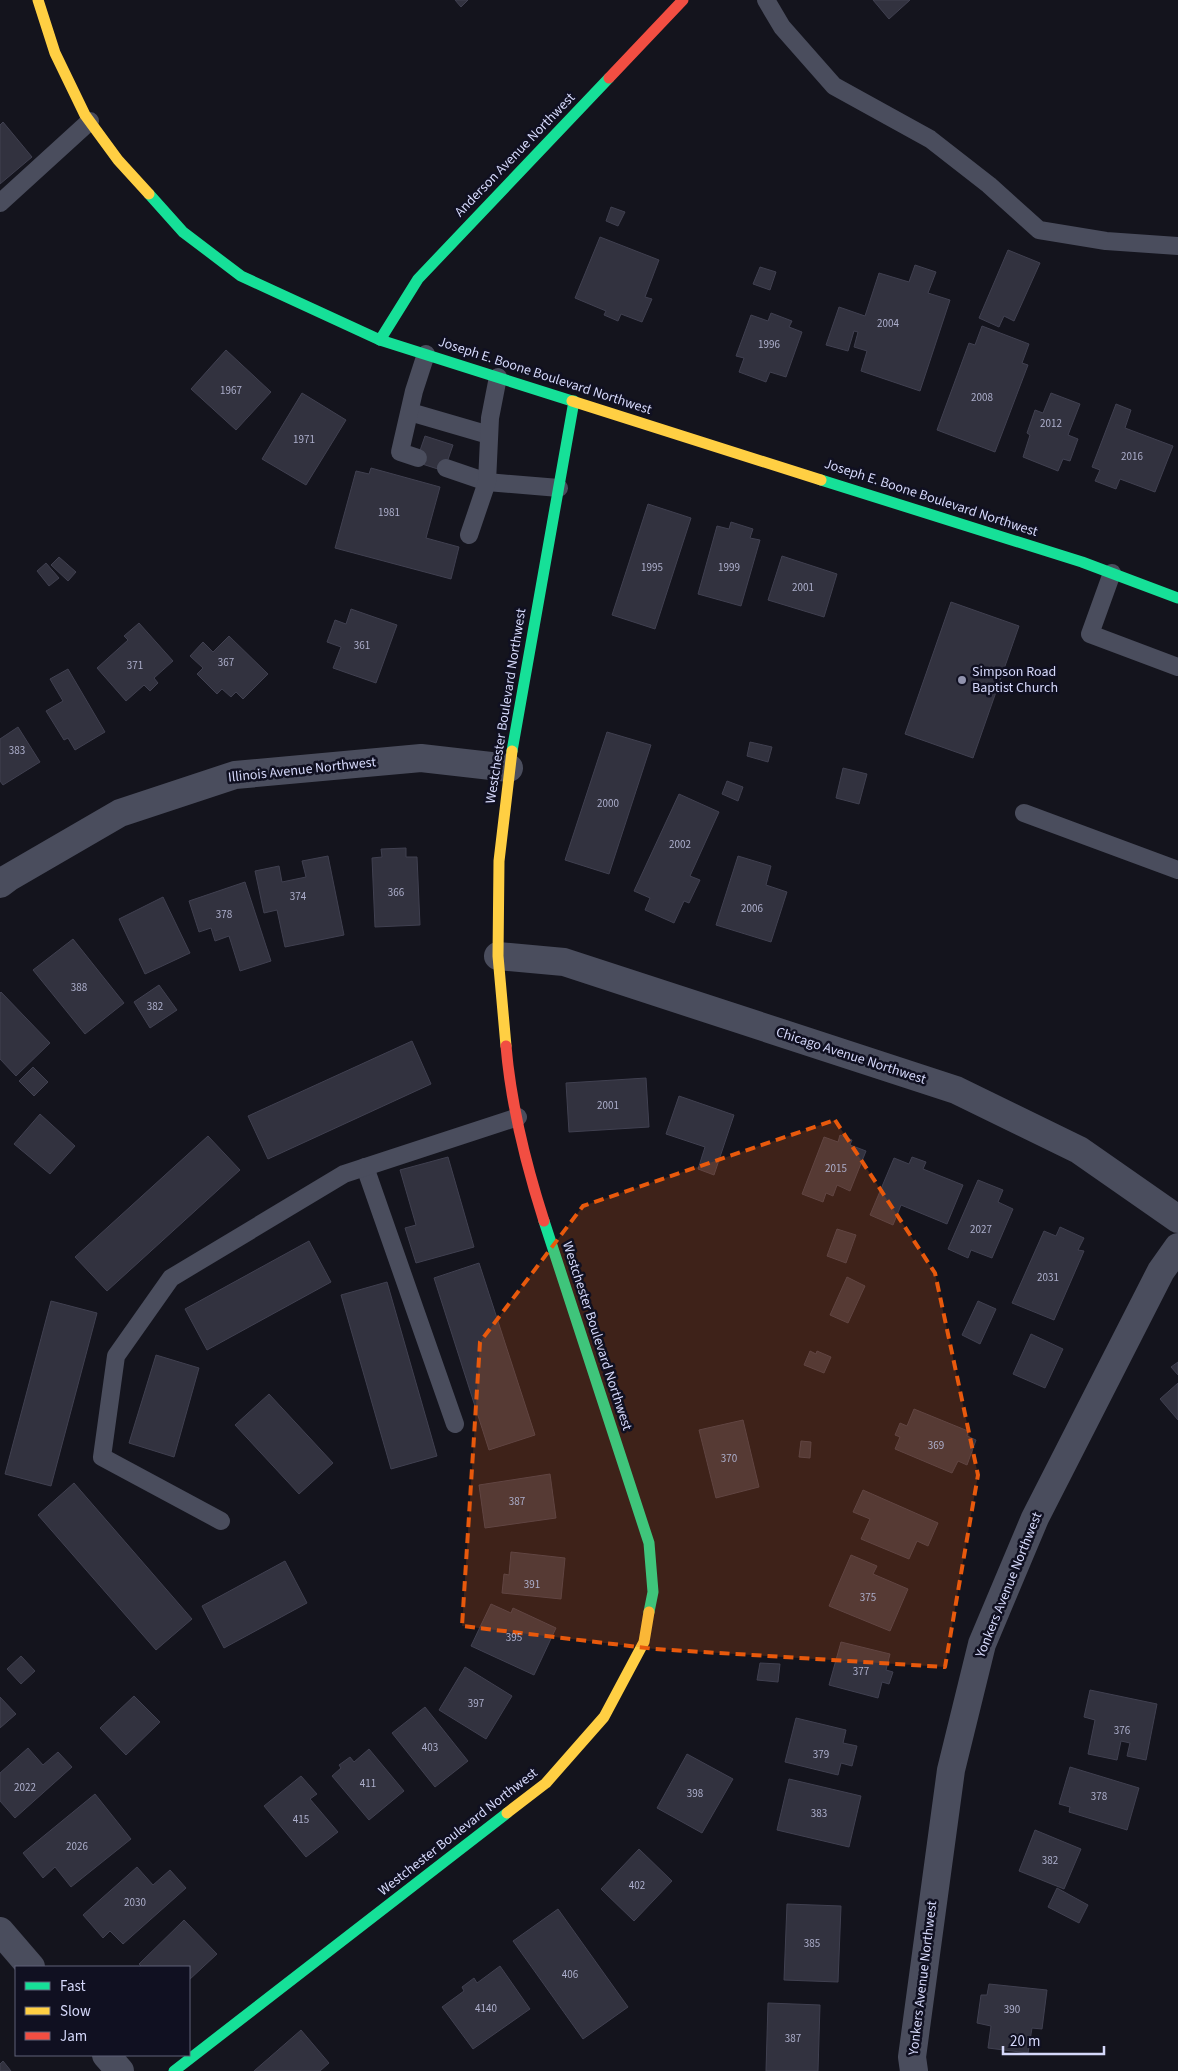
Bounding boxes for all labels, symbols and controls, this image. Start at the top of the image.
street label: Anderson Avenue Northwest [450,88,580,222]
house number: 2004 [877,316,899,331]
street label: Joseph E. Boone Boulevard Northwest [436,332,655,420]
house number: 1996 [758,337,780,352]
house number: 1967 [220,383,242,398]
house number: 2008 [971,390,993,405]
house number: 2012 [1040,416,1062,431]
house number: 1971 [293,432,315,447]
house number: 2016 [1121,449,1143,464]
street label: Joseph E. Boone Boulevard Northwest [822,454,1041,542]
house number: 1981 [378,505,400,520]
house number: 1995 [641,560,663,575]
house number: 1999 [718,560,740,575]
house number: 2001 [792,580,814,595]
street label: Westchester Boulevard Northwest [481,607,531,805]
house number: 361 [354,638,370,653]
house number: 367 [218,655,234,670]
house number: 371 [127,658,143,673]
place label: Simpson Road Baptist Church [972,662,1058,698]
marker: Simpson Road Baptist Church [956,674,968,686]
house number: 383 [9,743,25,758]
street label: Illinois Avenue Northwest [227,752,377,788]
house number: 2000 [597,796,619,811]
house number: 2002 [669,837,691,852]
house number: 366 [388,885,405,900]
house number: 374 [290,889,307,904]
house number: 2006 [741,901,763,916]
house number: 378 [216,907,233,922]
house number: 388 [71,980,88,995]
house number: 382 [147,999,163,1014]
street label: Chicago Avenue Northwest [773,1022,929,1090]
house number: 2001 [597,1098,619,1113]
house number: 2015 [825,1161,847,1176]
house number: 2027 [970,1222,992,1237]
street label: Westchester Boulevard Northwest [557,1239,637,1433]
house number: 2031 [1037,1270,1059,1285]
house number: 369 [928,1438,944,1453]
house number: 370 [721,1451,737,1466]
house number: 387 [509,1494,525,1509]
street label: Yonkers Avenue Northwest [970,1509,1047,1662]
house number: 391 [524,1577,540,1592]
house number: 375 [860,1590,876,1605]
house number: 395 [506,1630,522,1645]
house number: 377 [853,1664,869,1679]
house number: 397 [468,1696,484,1711]
house number: 376 [1114,1723,1131,1738]
house number: 403 [422,1740,438,1755]
house number: 379 [813,1747,829,1762]
street label: Westchester Boulevard Northwest [374,1763,542,1901]
house number: 411 [360,1776,376,1791]
house number: 2022 [14,1780,36,1795]
house number: 398 [687,1786,704,1801]
house number: 378 [1091,1789,1108,1804]
house number: 383 [811,1806,827,1821]
house number: 415 [293,1812,309,1827]
house number: 2026 [66,1839,88,1854]
house number: 382 [1042,1853,1058,1868]
house number: 402 [629,1878,645,1893]
house number: 2030 [124,1895,146,1910]
street label: Yonkers Avenue Northwest [903,1899,942,2057]
house number: 385 [804,1936,820,1951]
legend [15,1966,190,2056]
house number: 406 [562,1967,579,1982]
text: Fast [60,1976,86,1997]
text: Slow [60,2001,91,2022]
house number: 4140 [475,2001,497,2016]
house number: 390 [1004,2002,1020,2017]
scale bar [1003,2024,1104,2056]
text: Jam [60,2026,87,2047]
house number: 387 [785,2031,801,2046]
text: 20 m [1010,2031,1040,2052]

